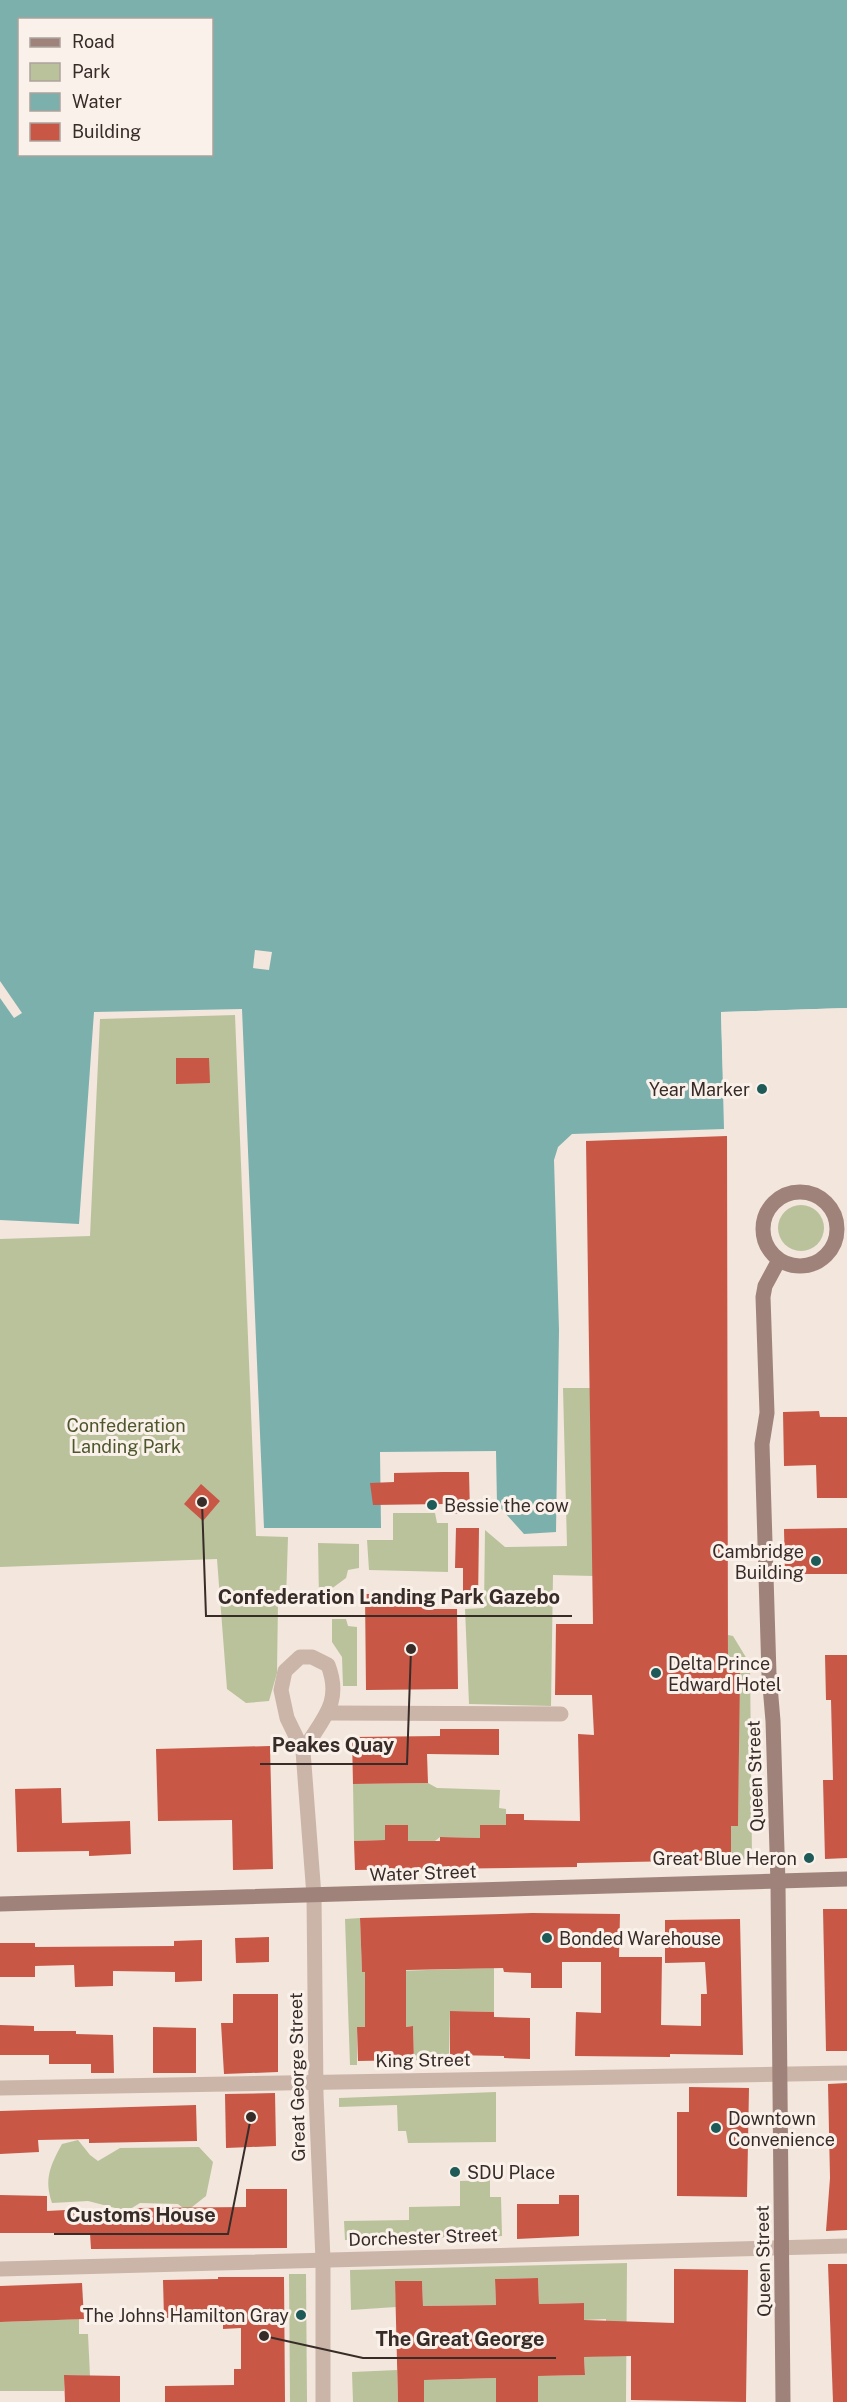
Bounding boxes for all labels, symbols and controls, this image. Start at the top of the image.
legend [18,18,213,156]
text: Road [72,31,115,52]
text: Park [72,61,110,82]
text: Water [72,91,122,112]
text: Building [72,121,141,142]
place label: Year Marker [649,1079,750,1100]
marker: Year Marker [755,1082,769,1096]
park label: Confederation Landing Park [66,1415,186,1457]
place label: Bessie the cow [444,1495,569,1516]
marker: Bessie the cow [425,1498,439,1512]
place label: Cambridge Building [712,1541,804,1583]
marker: Cambridge Building [809,1554,823,1568]
callout: Confederation Landing Park Gazebo [206,1578,572,1616]
text: Confederation Landing Park Gazebo [218,1585,560,1609]
place label: Delta Prince Edward Hotel [668,1653,781,1695]
marker: Delta Prince Edward Hotel [649,1666,663,1680]
street label: Queen Street [743,1720,767,1832]
callout: Peakes Quay [260,1726,407,1764]
text: Peakes Quay [272,1733,394,1757]
place label: Great Blue Heron [652,1848,797,1869]
marker: Great Blue Heron [802,1851,816,1865]
street label: Water Street [369,1861,477,1885]
place label: Bonded Warehouse [559,1928,721,1949]
marker: Bonded Warehouse [540,1931,554,1945]
street label: Great George Street [285,1992,309,2162]
street label: King Street [375,2049,471,2071]
place label: Downtown Convenience [728,2108,835,2150]
marker: Downtown Convenience [709,2121,723,2135]
place label: SDU Place [467,2162,555,2183]
marker: SDU Place [448,2165,462,2179]
callout: Customs House [54,2196,228,2234]
text: Customs House [66,2203,216,2227]
street label: Queen Street [752,2205,774,2317]
street label: Dorchester Street [348,2224,498,2250]
place label: The Johns Hamilton Gray [83,2305,289,2326]
marker: The Johns Hamilton Gray [294,2308,308,2322]
callout: The Great George [363,2320,556,2358]
text: The Great George [376,2327,544,2351]

